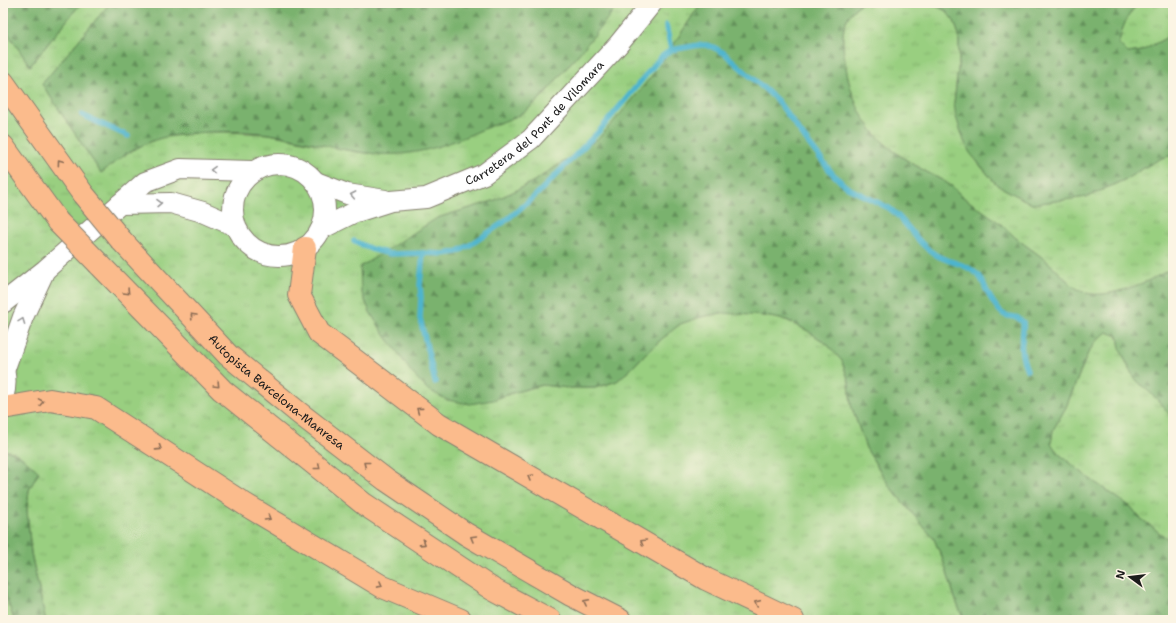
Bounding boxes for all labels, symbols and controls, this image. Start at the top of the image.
street label: Carretera del Pont de Vilomara [463,57,608,189]
one-way arrow [58,159,65,166]
one-way arrow [210,166,216,174]
one-way arrow [349,191,356,199]
one-way arrow [156,199,162,207]
one-way arrow [122,287,129,295]
one-way arrow [190,314,197,321]
one-way arrow [17,317,25,324]
street label: Autopista Barcelona-Manresa [205,331,348,454]
one-way arrow [212,380,220,388]
one-way arrow [38,398,45,406]
one-way arrow [417,407,424,414]
one-way arrow [155,444,162,451]
one-way arrow [363,462,370,469]
one-way arrow [313,463,321,470]
one-way arrow [527,475,534,482]
one-way arrow [264,514,271,521]
one-way arrow [470,535,477,542]
one-way arrow [419,539,426,546]
one-way arrow [640,540,647,547]
north arrow [1110,557,1150,597]
text: N [1112,568,1129,581]
one-way arrow [376,580,383,587]
one-way arrow [582,599,590,607]
one-way arrow [754,600,762,608]

